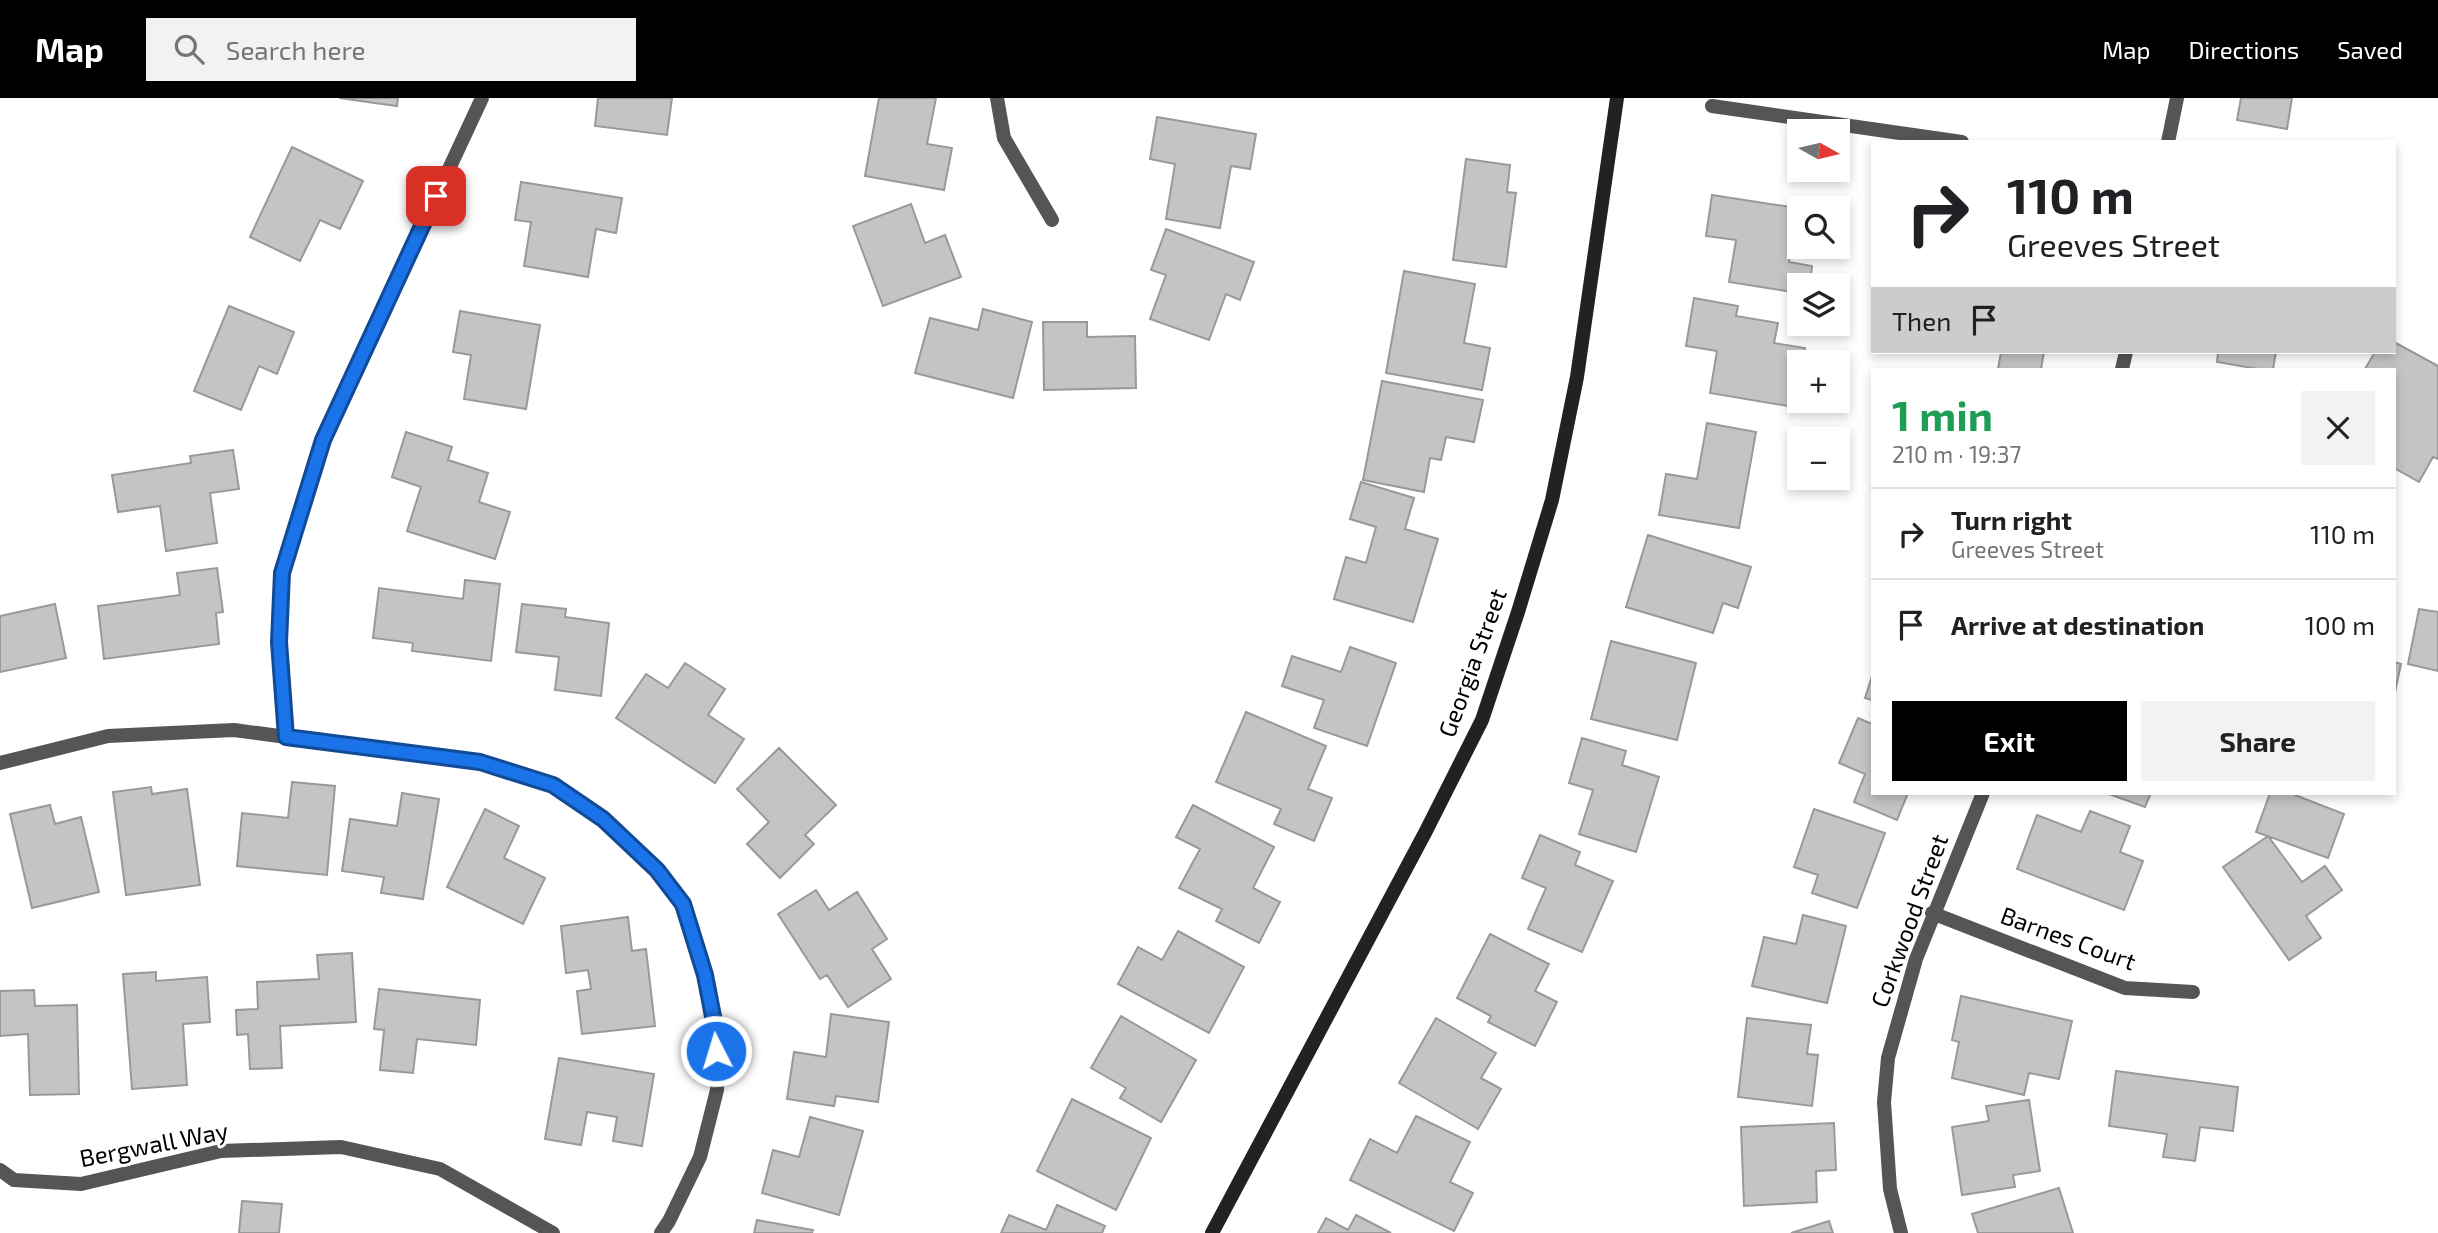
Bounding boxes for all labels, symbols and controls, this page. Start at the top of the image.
search box [146,18,636,81]
text: Map [35,29,104,69]
icon: search [170,30,208,68]
text: Search here [226,34,365,65]
text: Map [2102,35,2150,64]
text: Directions [2188,35,2299,64]
text: Saved [2337,35,2403,64]
north arrow [1787,119,1850,182]
map controls [1787,119,1850,490]
text: 110 m [2007,165,2134,224]
pin [406,166,466,226]
icon: right [1892,168,1983,259]
icon: arrive [417,177,455,215]
button: search [1787,196,1850,259]
text: Greeves Street [2007,225,2220,263]
button: layers [1787,273,1850,336]
icon: arrive [1965,301,2003,339]
text: Then [1892,305,1951,336]
button: + [1787,350,1850,413]
text: 1 min [1892,389,1993,439]
button: close [2301,391,2375,465]
button: − [1787,427,1850,490]
text: 210 m · 19:37 [1892,440,2021,468]
text: Turn right [1951,504,2072,535]
icon: right [1892,515,1930,553]
text: 110 m [2310,518,2375,549]
text: Greeves Street [1951,535,2104,563]
street label: Georgia Street [1431,584,1512,741]
icon: arrive [1892,606,1930,644]
text: Arrive at destination [1951,609,2204,640]
text: 100 m [2305,609,2375,640]
button: Exit [1892,701,2127,781]
button: Share [2141,701,2375,781]
street label: Corkwood Street [1864,830,1953,1011]
street label: Barnes Court [1997,900,2140,975]
position arrow [679,1014,753,1088]
street label: Bergwall Way [77,1115,231,1172]

